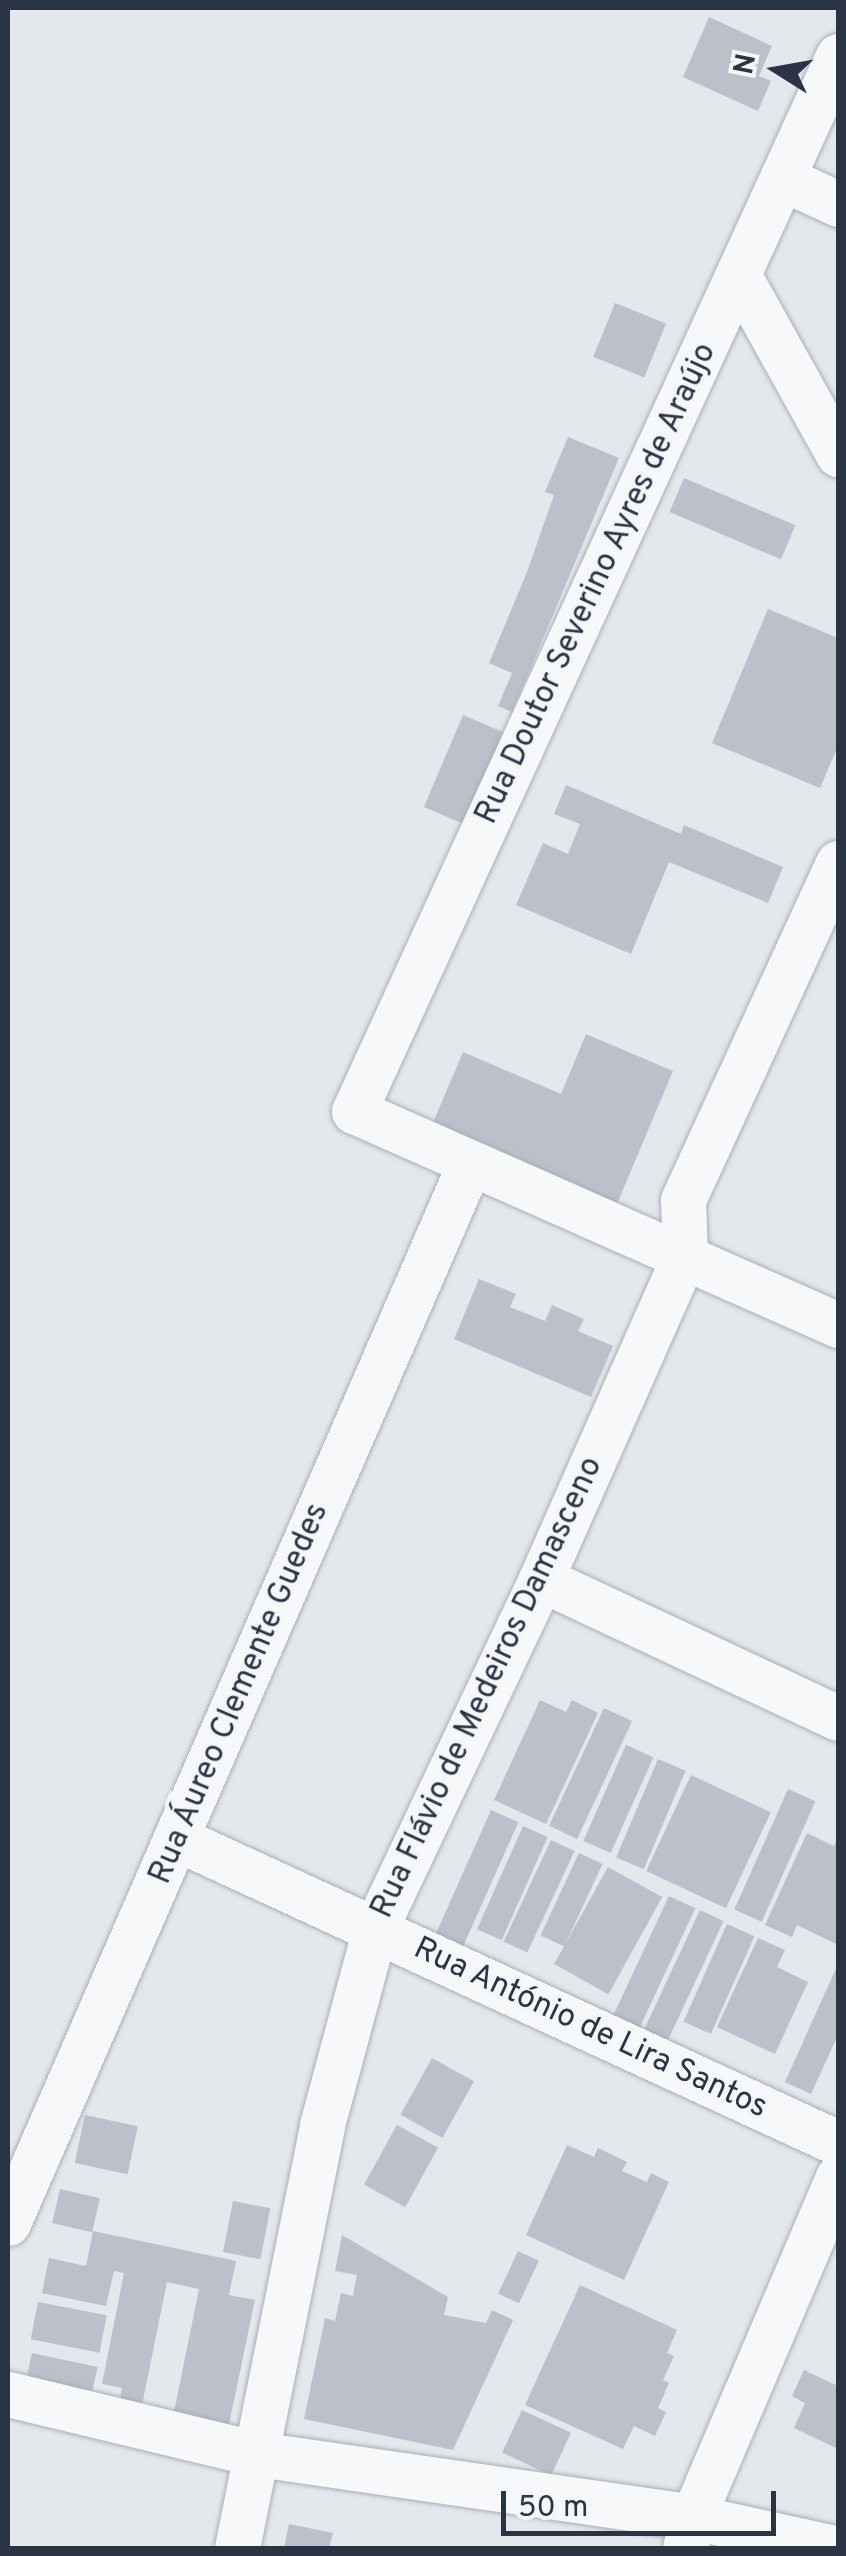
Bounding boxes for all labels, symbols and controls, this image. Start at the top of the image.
north arrow [726,20,826,120]
text: N [727,51,766,78]
street label: Rua Doutor Severino Ayres de Araújo [468,336,726,832]
street label: Rua Flávio de Medeiros Damasceno [364,1451,612,1925]
street label: Rua Áureo Clemente Guedes [142,1497,338,1891]
street label: Rua António de Lira Santos [407,1930,773,2128]
scale bar [506,2471,781,2533]
text: 50 m [518,2490,588,2527]

